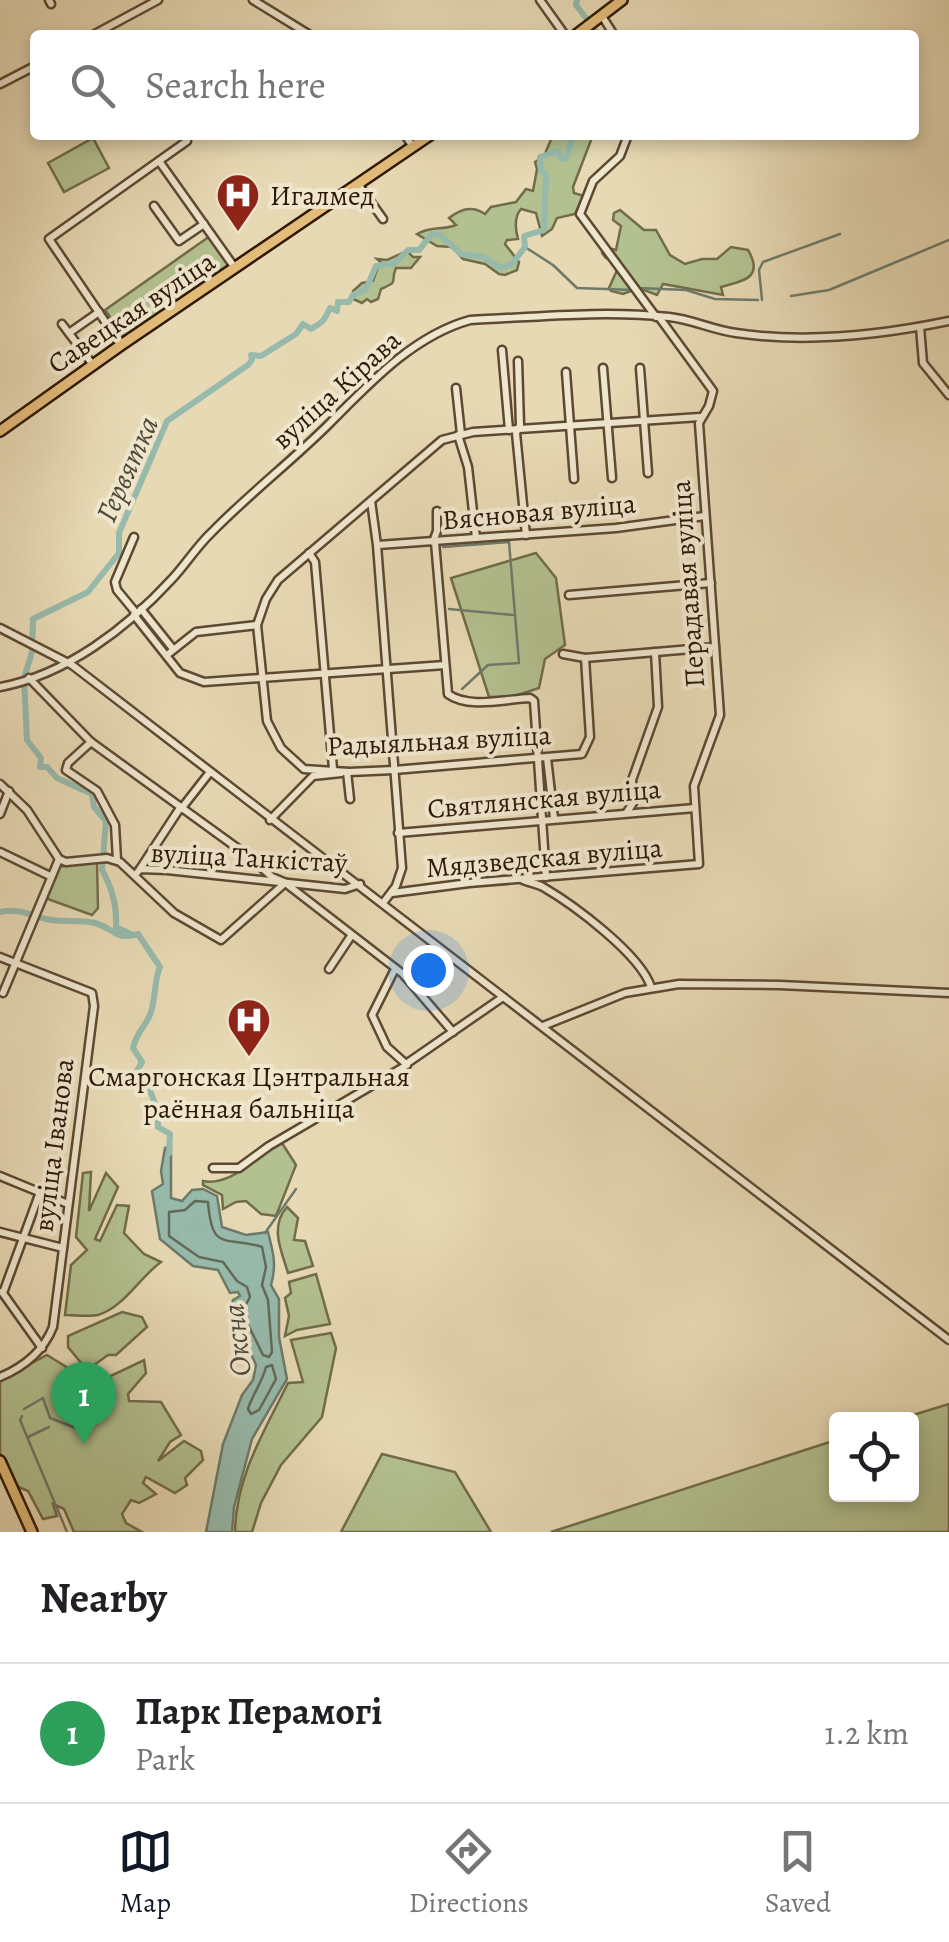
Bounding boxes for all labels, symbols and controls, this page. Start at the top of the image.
search box [30,30,919,140]
icon: search [65,58,120,113]
text: Search here [145,59,326,111]
hospital icon: Игалмед [215,172,261,233]
place label: Игалмед [270,177,375,215]
street label: Савецкая вуліца [40,243,223,383]
street label: вуліца Кірава [264,322,409,458]
water label: Гервятка [86,410,168,528]
street label: Перадавая вуліца [662,479,714,689]
street label: Вясновая вуліца [441,485,638,539]
street label: Радыяльная вуліца [326,716,552,766]
street label: Святлянская вуліца [426,770,663,828]
street label: Мядзведская вуліца [424,829,664,887]
street label: вуліца Танкістаў [150,834,349,882]
your location [403,945,454,996]
hospital icon: Смаргонская Цэнтральная раённая бальніца [226,997,272,1058]
street label: вуліца Іванова [24,1056,83,1234]
place label: Смаргонская Цэнтральная раённая бальніца [88,1058,410,1128]
water label: Оксна [213,1302,261,1378]
pin: 1 [52,1362,116,1444]
map controls [829,1412,919,1502]
button: locate [829,1412,919,1502]
text: Nearby [40,1569,167,1626]
text: Парк Перамогі [135,1685,382,1737]
text: 1 [67,1711,78,1755]
text: 1.2 km [824,1711,909,1755]
text: Park [135,1737,195,1781]
tab: Map [118,1824,173,1922]
tab: Directions [409,1824,529,1922]
tab: Saved [765,1824,831,1922]

